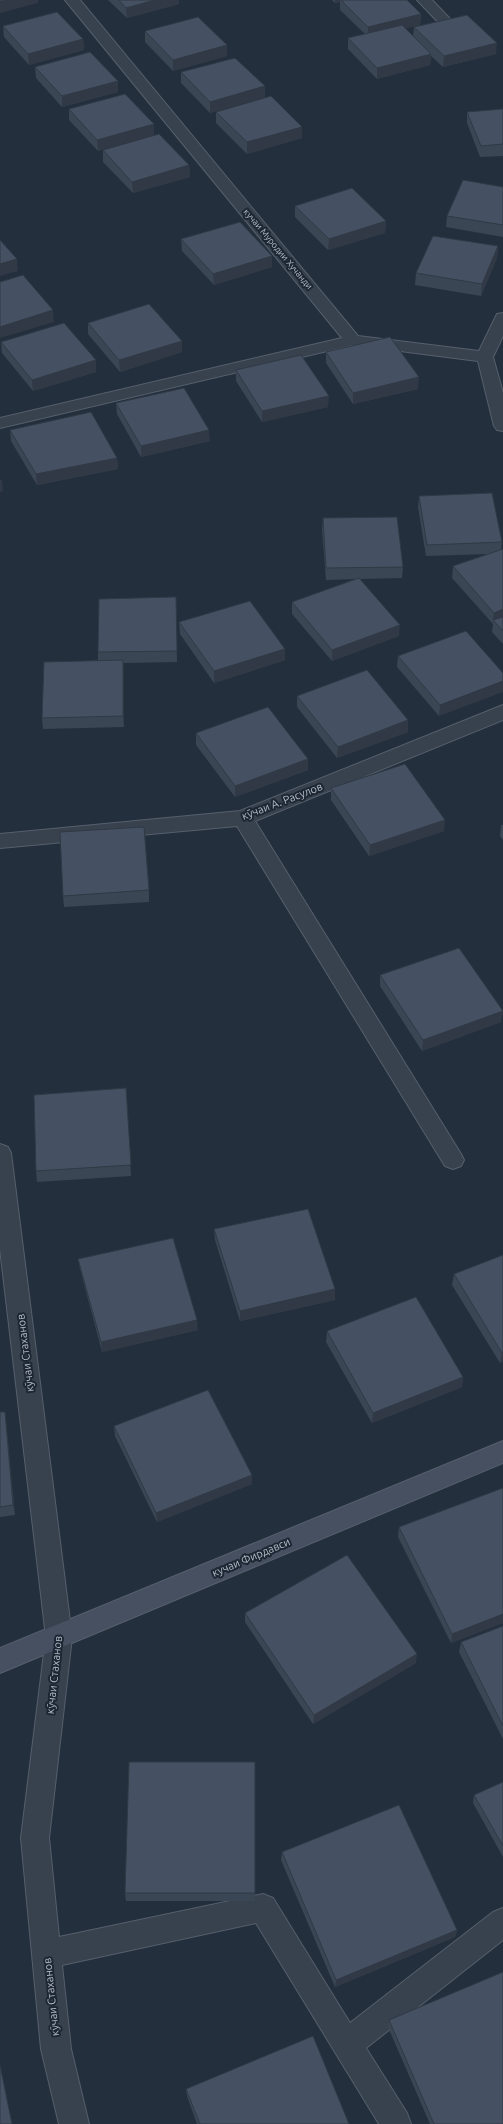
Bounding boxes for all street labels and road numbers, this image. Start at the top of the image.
street label: кучаи Муродии Хучанди [242,207,314,291]
street label: кӯчаи А. Расулов [240,780,324,822]
street label: кӯчаи Стаханов [14,1313,36,1393]
street label: кучаи Фирдавси [210,1535,292,1579]
street label: кӯчаи Стаханов [44,1635,64,1715]
street label: кӯчаи Стаханов [41,1957,61,2037]

